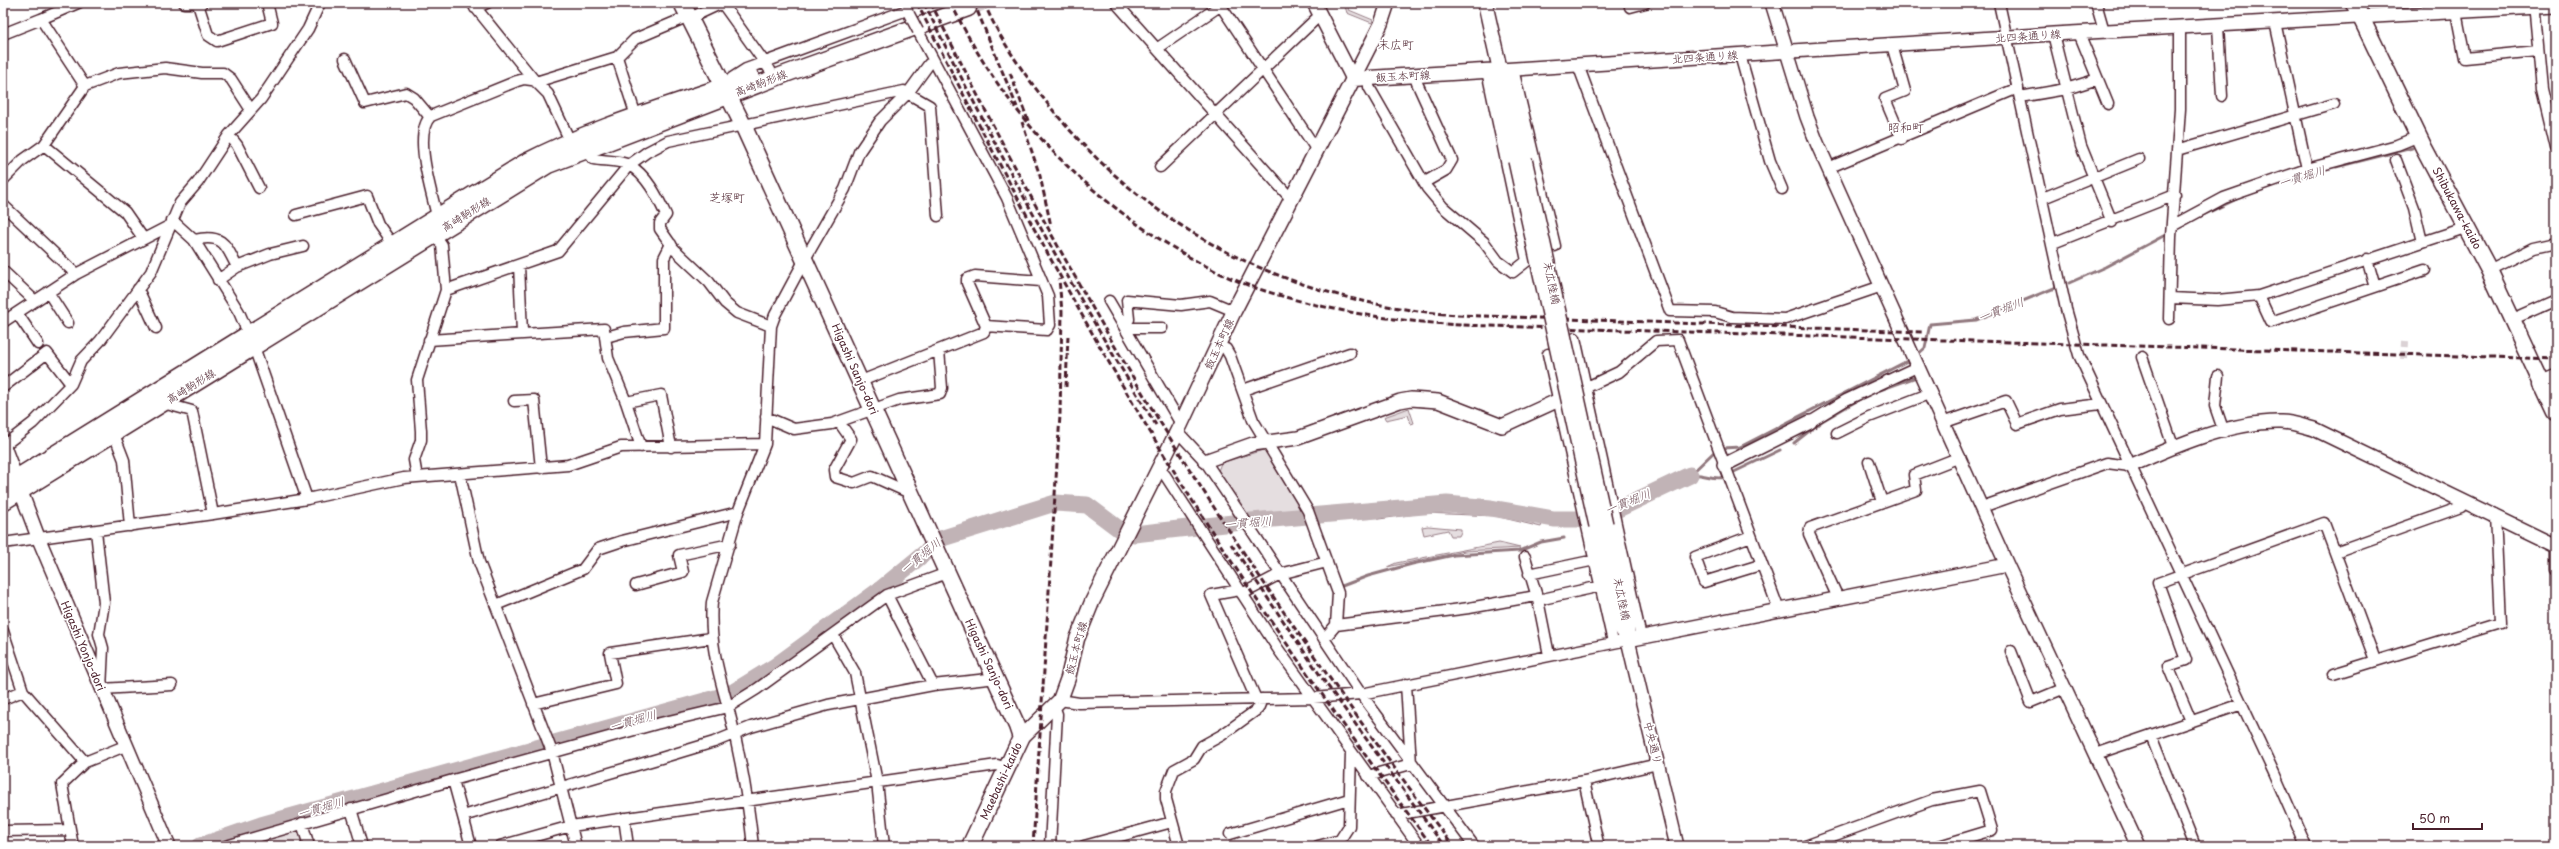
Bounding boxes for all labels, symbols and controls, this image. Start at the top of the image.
street label: 北四条通り線 [1994,25,2061,46]
district label: 末広町 [1378,35,1414,53]
street label: 北四条通り線 [1671,46,1738,67]
street label: 高崎駒形線 [732,65,790,100]
street label: 飯玉本町線 [1375,66,1431,85]
district label: 昭和町 [1888,118,1924,136]
water label: 一貫堀川 [2276,160,2327,192]
street label: Shibukawa-kaido [2429,164,2486,252]
district label: 芝塚町 [709,188,745,206]
street label: 高崎駒形線 [438,192,494,235]
street label: 末広陸橋 [1540,260,1565,306]
water label: 一貫堀川 [1975,292,2026,326]
street label: 飯玉本町線 [1199,315,1238,372]
street label: Higashi Sanjo-dori [828,320,883,417]
street label: 高崎駒形線 [163,364,219,407]
water label: 一貫堀川 [1602,484,1653,518]
water label: 一貫堀川 [1223,511,1273,533]
water label: 一貫堀川 [896,533,945,577]
street label: 末広陸橋 [1610,576,1635,622]
street label: Higashi Yonjo-dori [57,598,110,693]
street label: Higashi Sanjo-dori [961,616,1018,712]
street label: 飯玉本町線 [1060,619,1091,677]
water label: 一貫堀川 [607,705,658,735]
street label: 中央通り [1640,719,1667,766]
street label: Maebashi-kaido [975,739,1026,822]
water label: 一貫堀川 [295,792,346,822]
scale bar [2413,805,2482,831]
text: 50 m [2419,809,2450,827]

